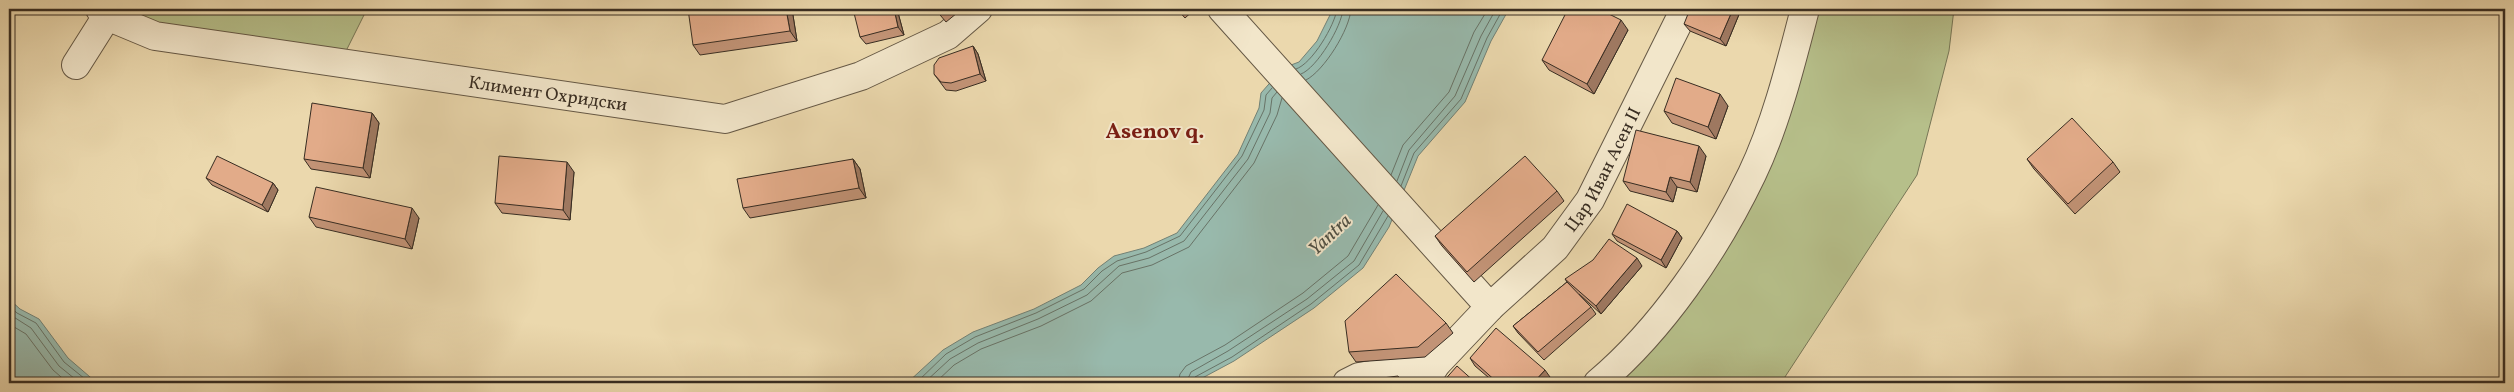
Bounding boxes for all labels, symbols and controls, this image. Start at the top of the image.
street label: Климент Охридски [467,71,629,119]
street label: Цар Иван Асен II [1559,103,1648,238]
district label: Asenov q. [1105,117,1205,148]
water label: Yantra [1303,209,1358,262]

